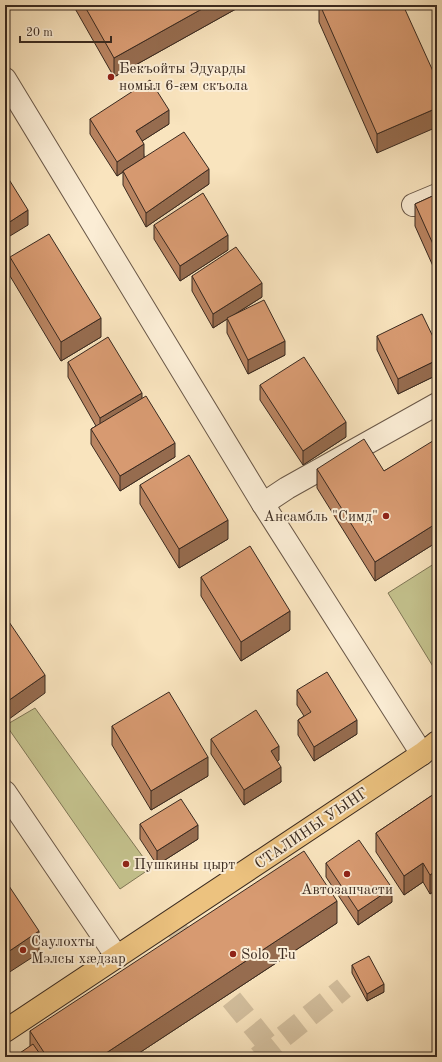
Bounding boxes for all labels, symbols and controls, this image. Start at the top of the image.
scale bar [20,18,111,44]
text: 20 m [26,27,53,39]
place label: Бекъойты Эдуарды номыл 6-æм скъола [119,62,248,94]
marker: Бекъойты Эдуарды номыл 6-æм скъола [106,72,116,82]
place label: Ансамбль "Симд" [264,510,378,525]
marker: Ансамбль "Симд" [381,511,391,521]
street label: СТАЛИНЫ УЫНГ [253,786,371,873]
place label: Пушкины цырт [134,858,235,873]
marker: Пушкины цырт [121,859,131,869]
marker: Автозапчасти [342,869,352,879]
place label: Автозапчасти [301,883,393,898]
place label: Саулохты Мэлсы хæдзар [31,935,126,967]
marker: Саулохты Мэлсы хæдзар [18,945,28,955]
place label: Solo_Tu [241,948,296,963]
marker: Solo_Tu [228,949,238,959]

